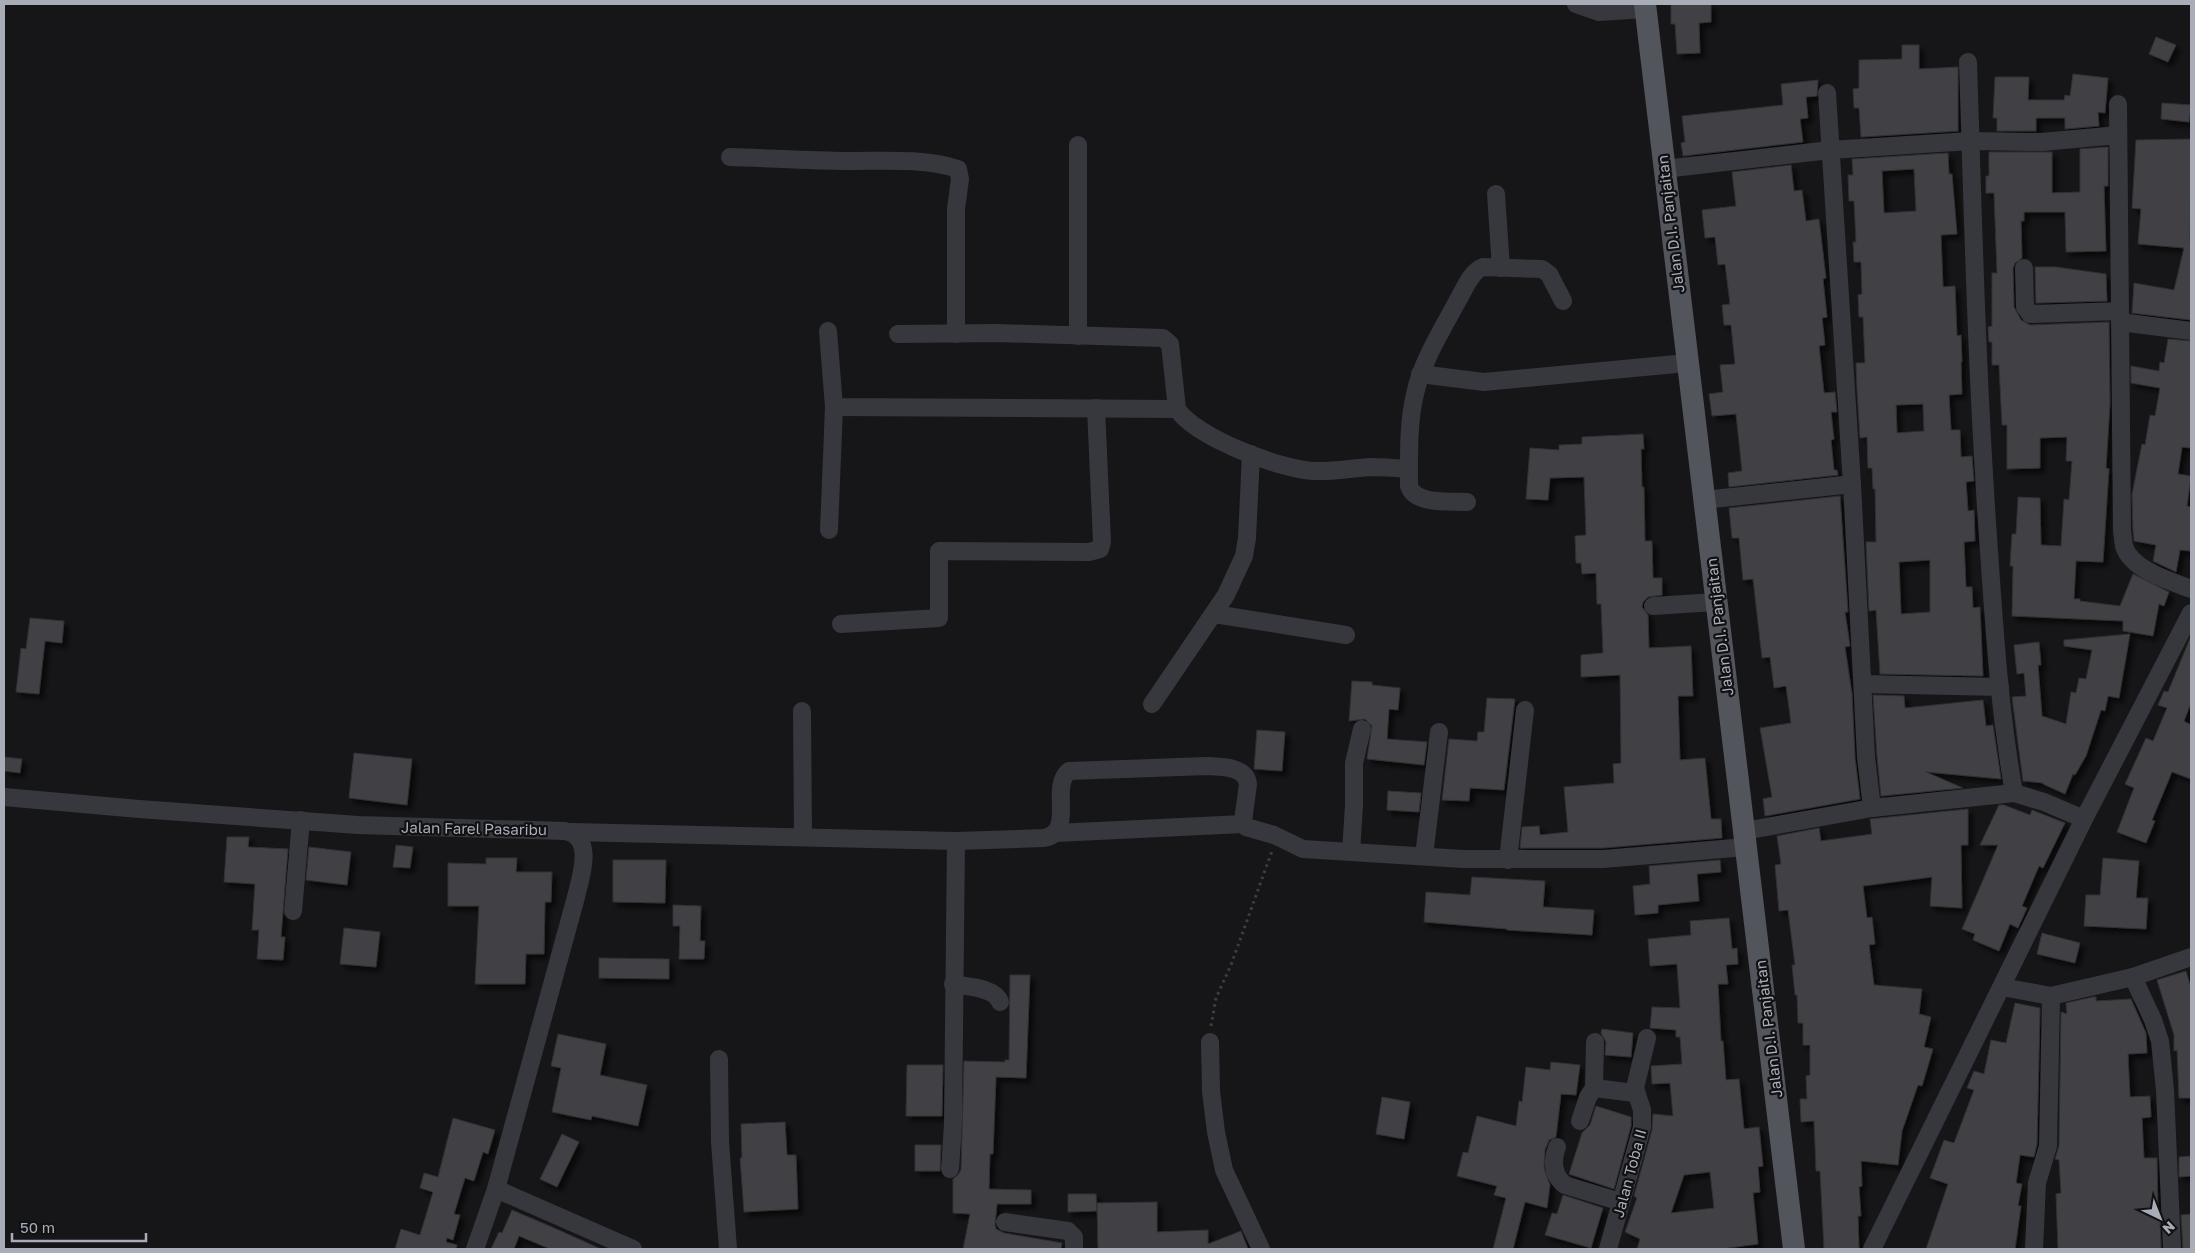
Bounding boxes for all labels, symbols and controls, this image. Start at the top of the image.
street label: Jalan D.I. Panjaitan [1653,154,1687,294]
street label: Jalan D.I. Panjaitan [1702,557,1736,697]
street label: Jalan Farel Pasaribu [401,818,547,838]
street label: Jalan D.I. Panjaitan [1751,959,1785,1099]
street label: Jalan Toba II [1609,1127,1649,1219]
north arrow [2135,1193,2185,1243]
scale bar [12,1210,146,1242]
text: 50 m [20,1218,55,1236]
text: N [2160,1218,2179,1238]

